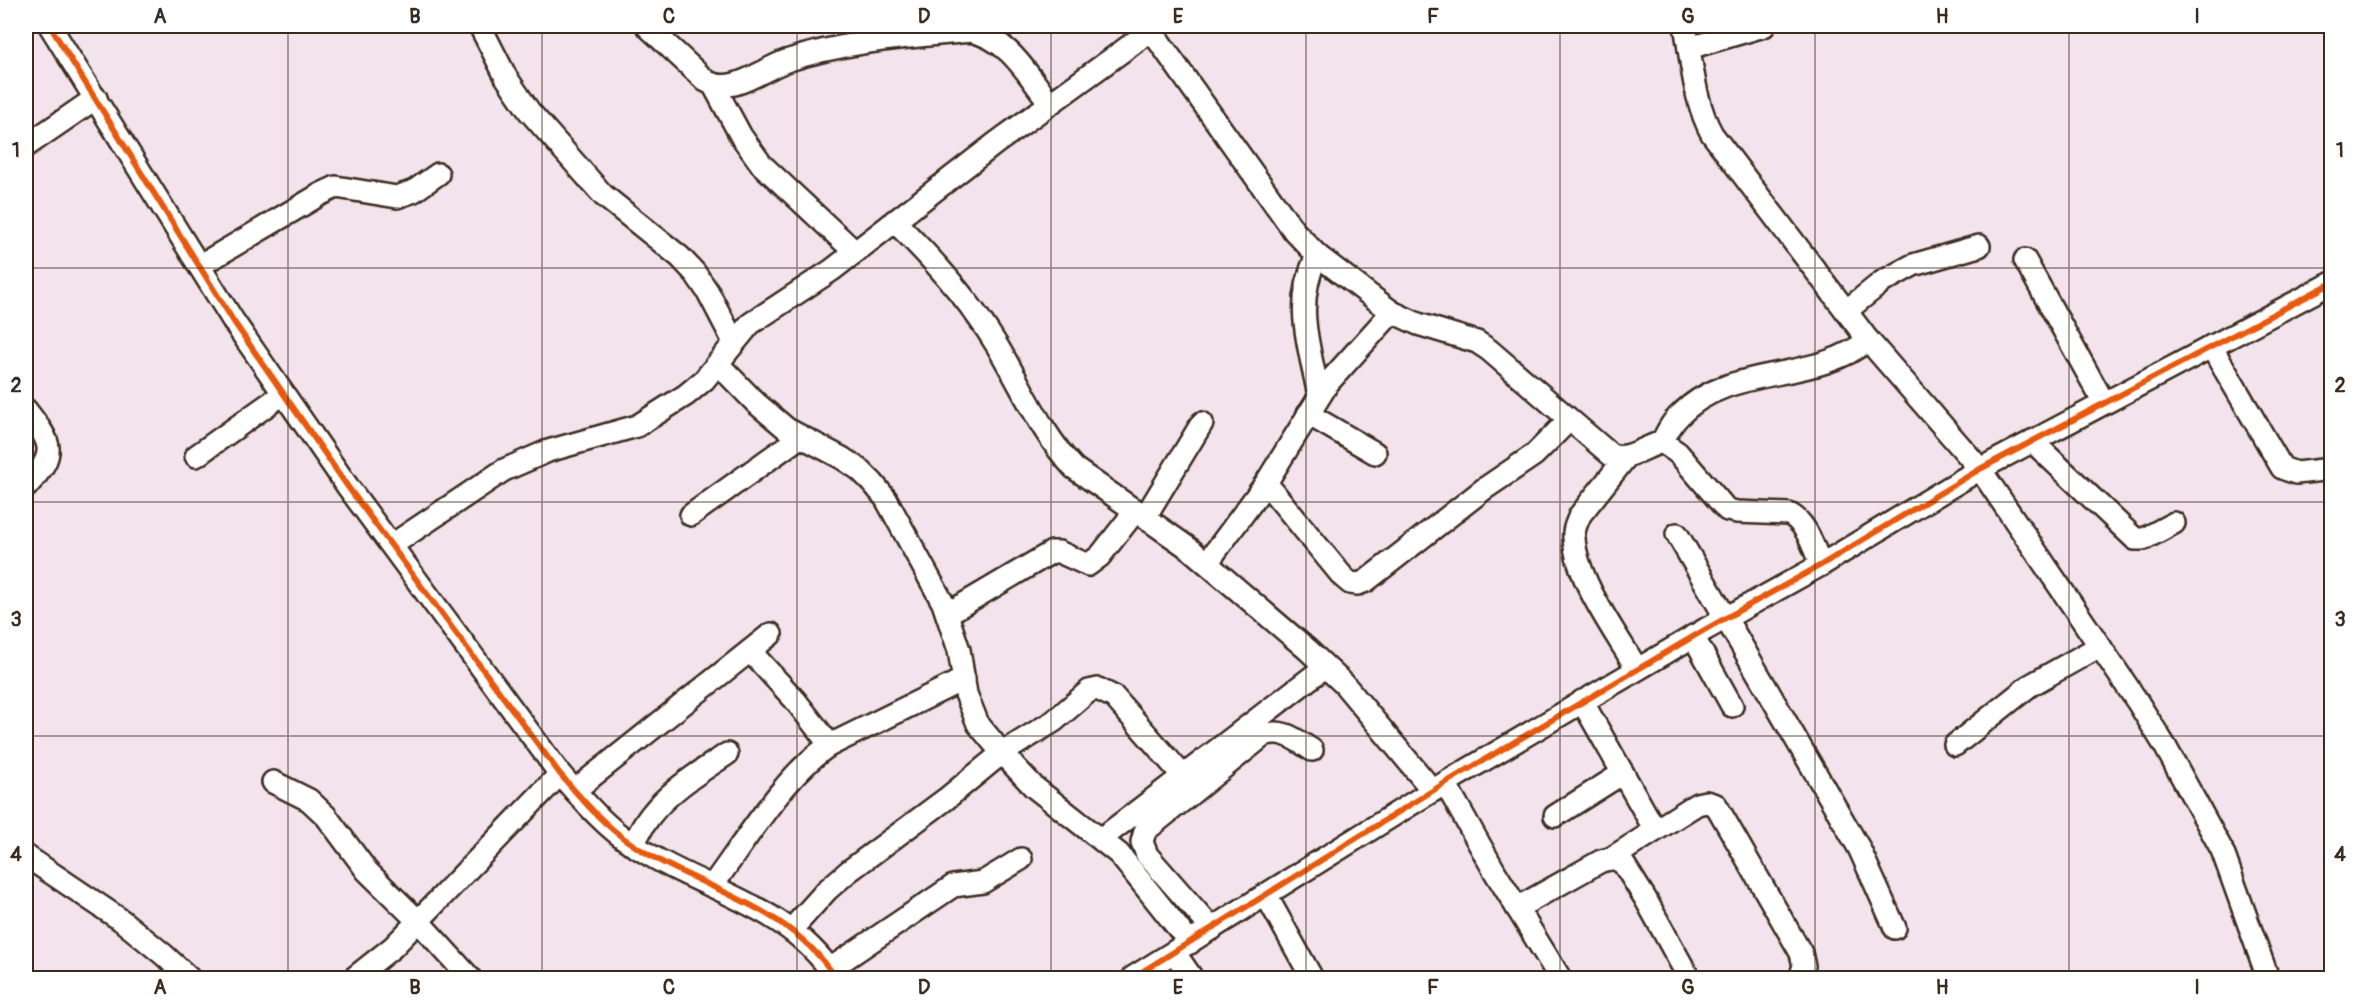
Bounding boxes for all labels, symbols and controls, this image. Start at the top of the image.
text: A [154,4,167,29]
text: B [409,4,421,29]
text: C [663,4,675,29]
text: D [918,4,931,29]
text: E [1173,4,1184,29]
text: F [1427,4,1439,29]
text: G [1681,4,1695,29]
text: H [1936,4,1949,29]
text: I [2194,4,2200,29]
text: 1 [12,138,20,163]
text: 1 [2336,138,2344,163]
text: 2 [10,373,22,398]
text: 2 [2334,373,2346,398]
text: 3 [10,607,22,632]
text: 3 [2334,607,2346,632]
text: 4 [10,842,22,867]
text: 4 [2334,842,2346,867]
text: A [154,975,167,1000]
text: B [409,975,421,1000]
text: C [663,975,675,1000]
text: D [918,975,931,1000]
text: E [1173,975,1184,1000]
text: F [1427,975,1439,1000]
text: G [1681,975,1695,1000]
text: H [1936,975,1949,1000]
text: I [2194,975,2200,1000]

